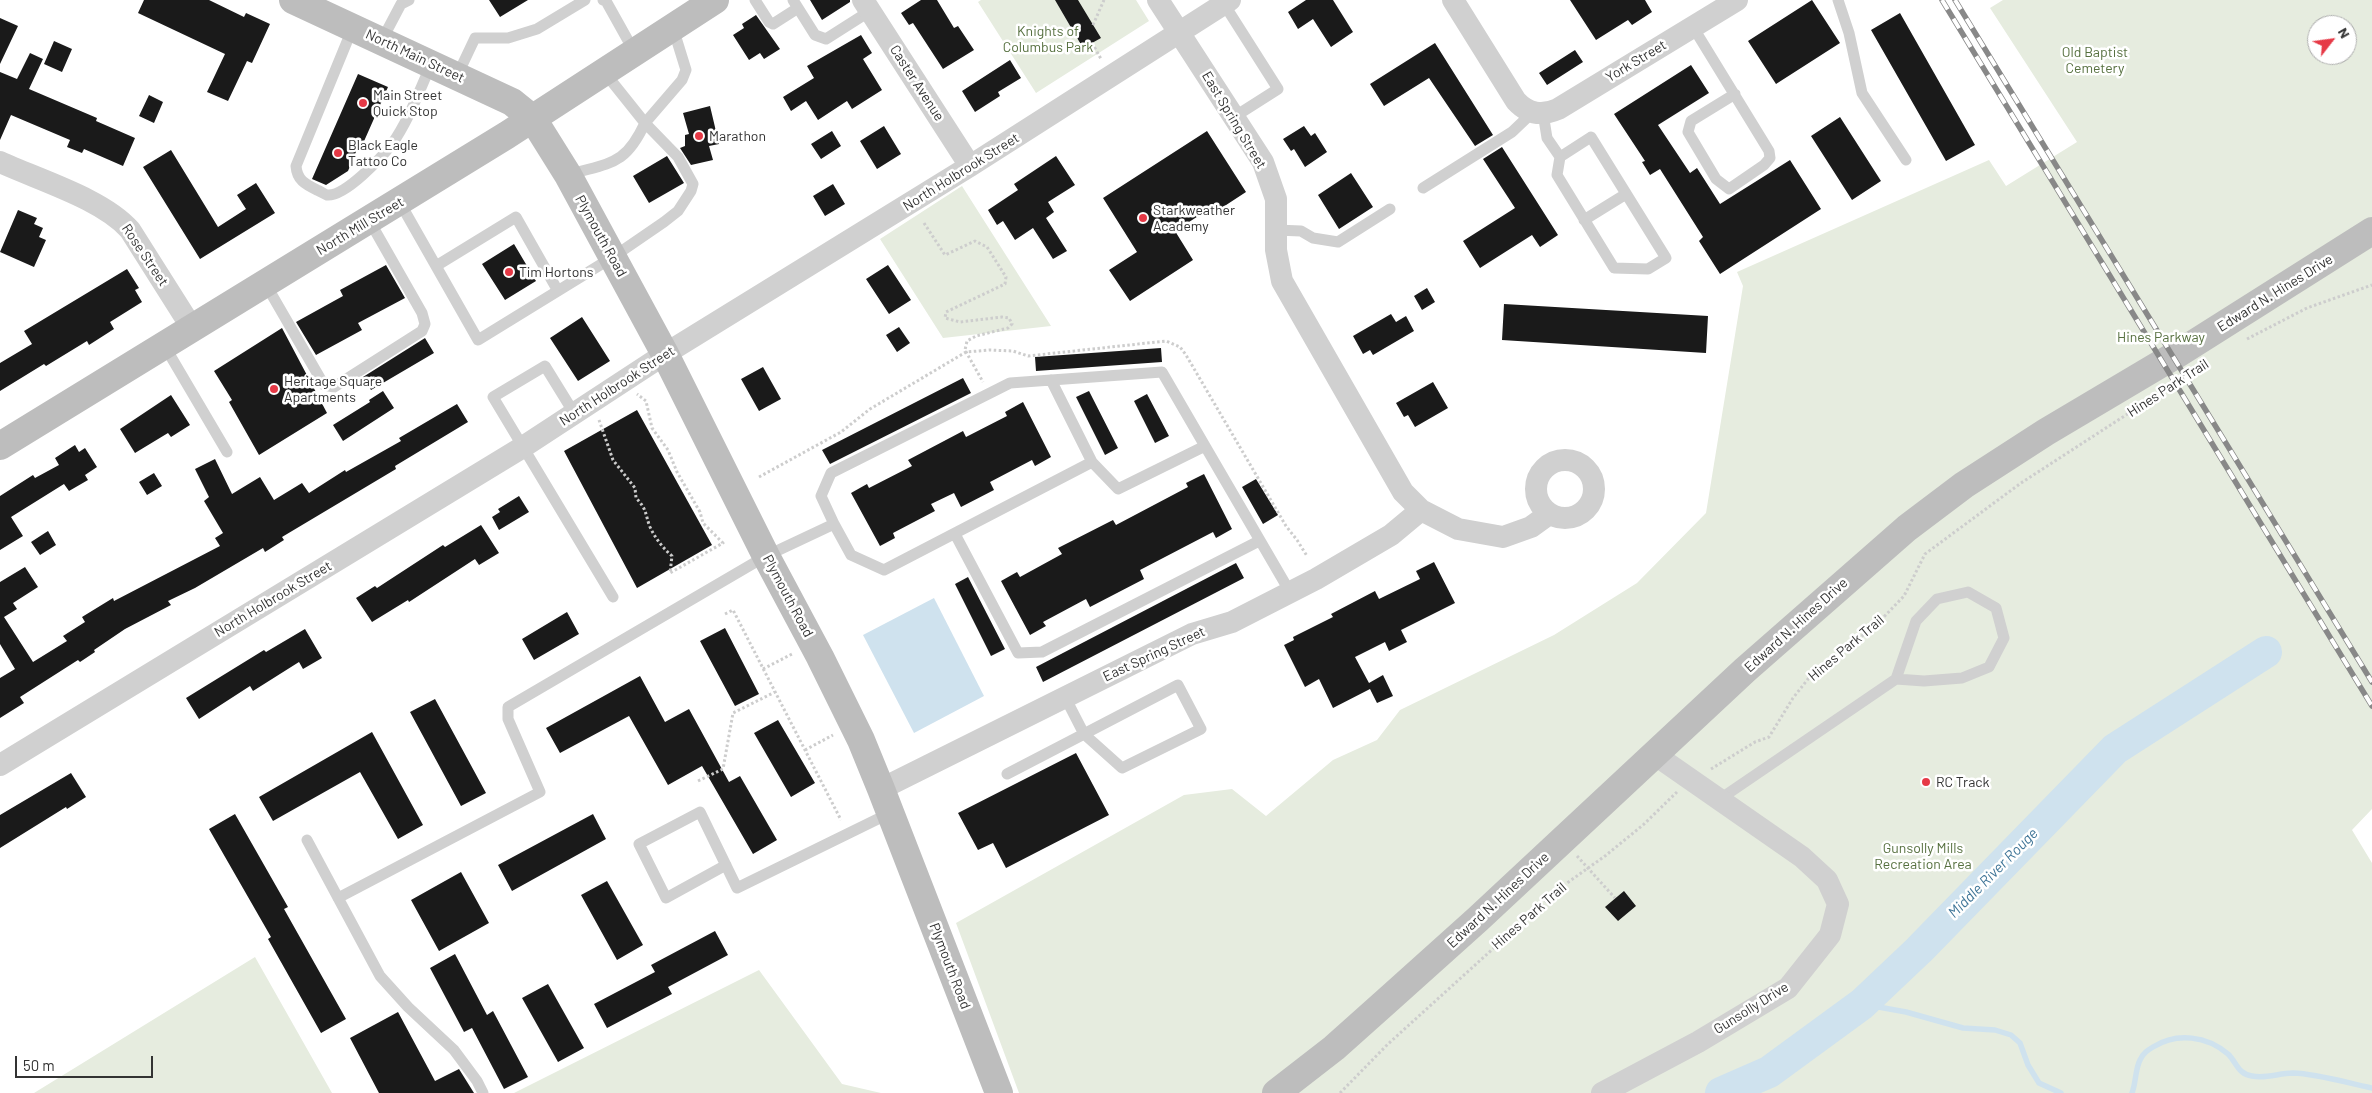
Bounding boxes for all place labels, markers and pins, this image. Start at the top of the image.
place label: Main Street Quick Stop [373,87,442,120]
marker: Main Street Quick Stop [357,97,369,109]
place label: Marathon [709,128,766,144]
marker: Marathon [693,130,705,142]
place label: Black Eagle Tattoo Co [348,137,418,170]
marker: Black Eagle Tattoo Co [332,147,344,159]
place label: Starkweather Academy [1153,202,1235,234]
marker: Starkweather Academy [1137,212,1149,224]
place label: Tim Hortons [519,264,594,280]
marker: Tim Hortons [503,266,515,278]
place label: Heritage Square Apartments [284,373,382,406]
marker: Heritage Square Apartments [268,383,280,395]
place label: RC Track [1936,774,1990,790]
marker: RC Track [1920,776,1932,788]

